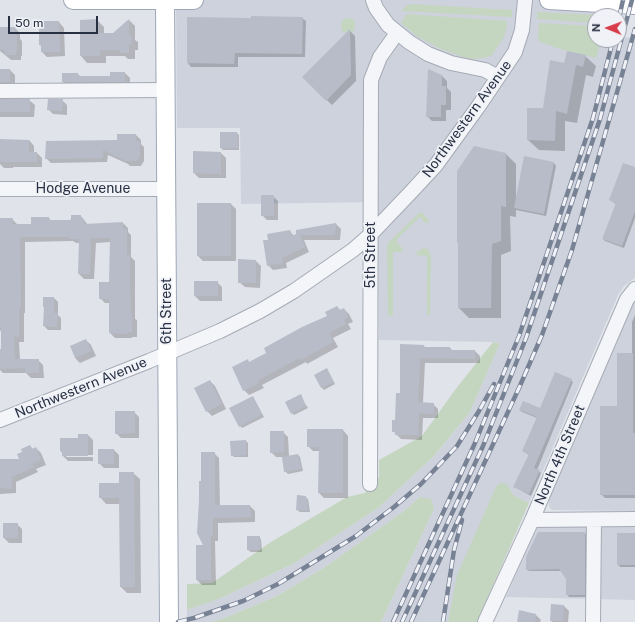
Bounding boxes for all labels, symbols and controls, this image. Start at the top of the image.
scale bar [10,8,100,34]
north arrow [587,8,627,48]
text: 50 m [15,16,43,30]
text: N [590,23,602,32]
street label: Northwestern Avenue [419,57,515,181]
street label: Hodge Avenue [36,181,130,197]
street label: 5th Street [363,222,379,288]
street label: 6th Street [159,278,175,344]
street label: Northwestern Avenue [13,354,149,422]
street label: North 4th Street [531,402,589,508]

